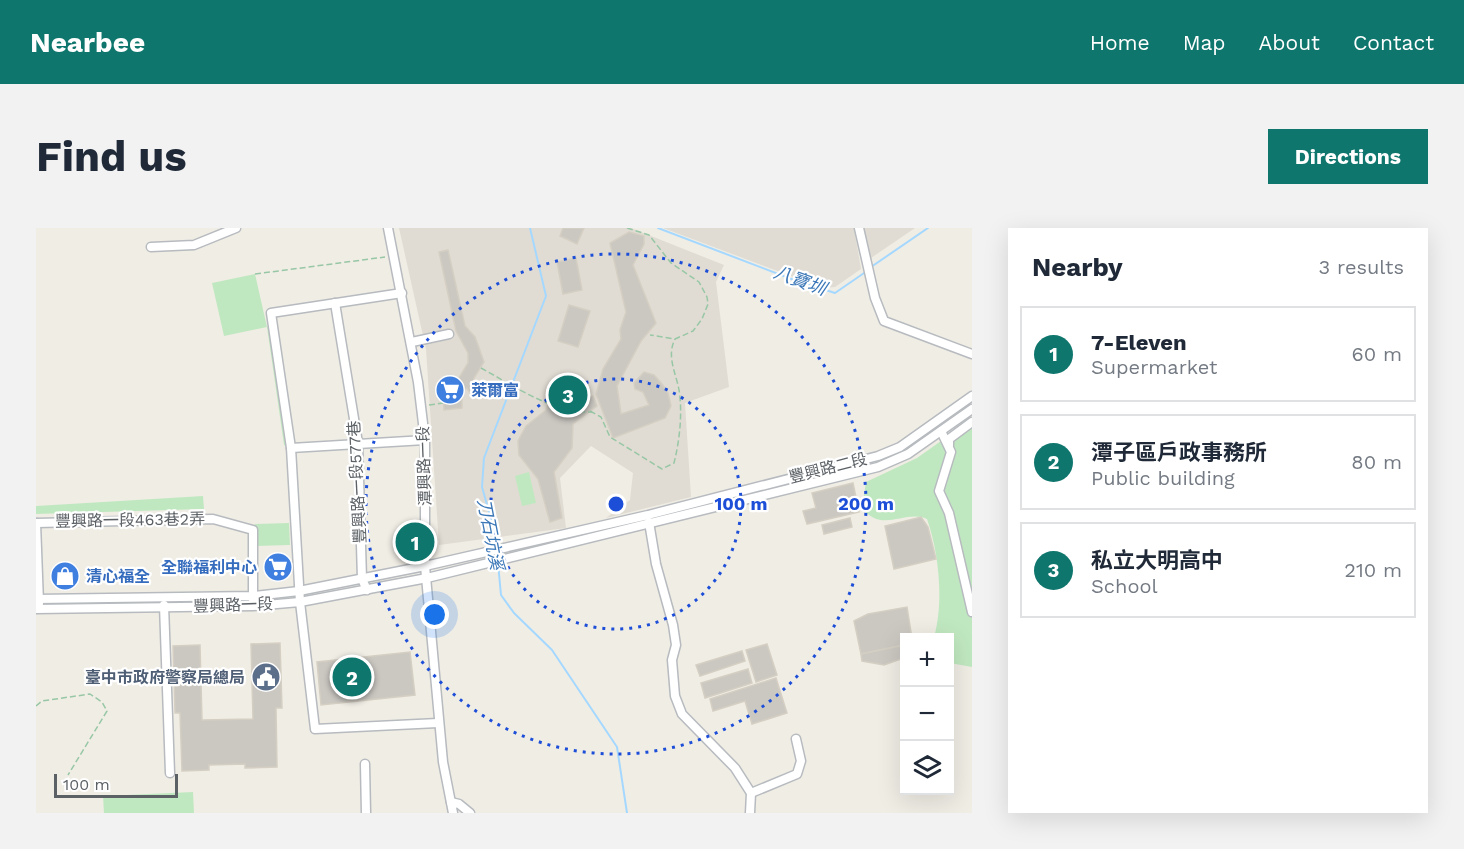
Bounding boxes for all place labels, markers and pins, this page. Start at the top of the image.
pin: 3 [548,372,588,418]
supermarket icon: 萊爾富 [434,374,466,406]
place label: 萊爾富 [471,381,519,400]
centre of rings [606,494,626,514]
pin: 1 [396,520,434,564]
supermarket icon: 全聯福利中心 [262,551,294,583]
place label: 全聯福利中心 [161,558,257,577]
shop icon: 清心福全 [49,560,81,592]
place label: 清心福全 [86,567,150,586]
pin: 2 [332,654,372,700]
public building icon: 臺中市政府警察局總局 [250,661,282,693]
place label: 臺中市政府警察局總局 [85,668,245,687]

